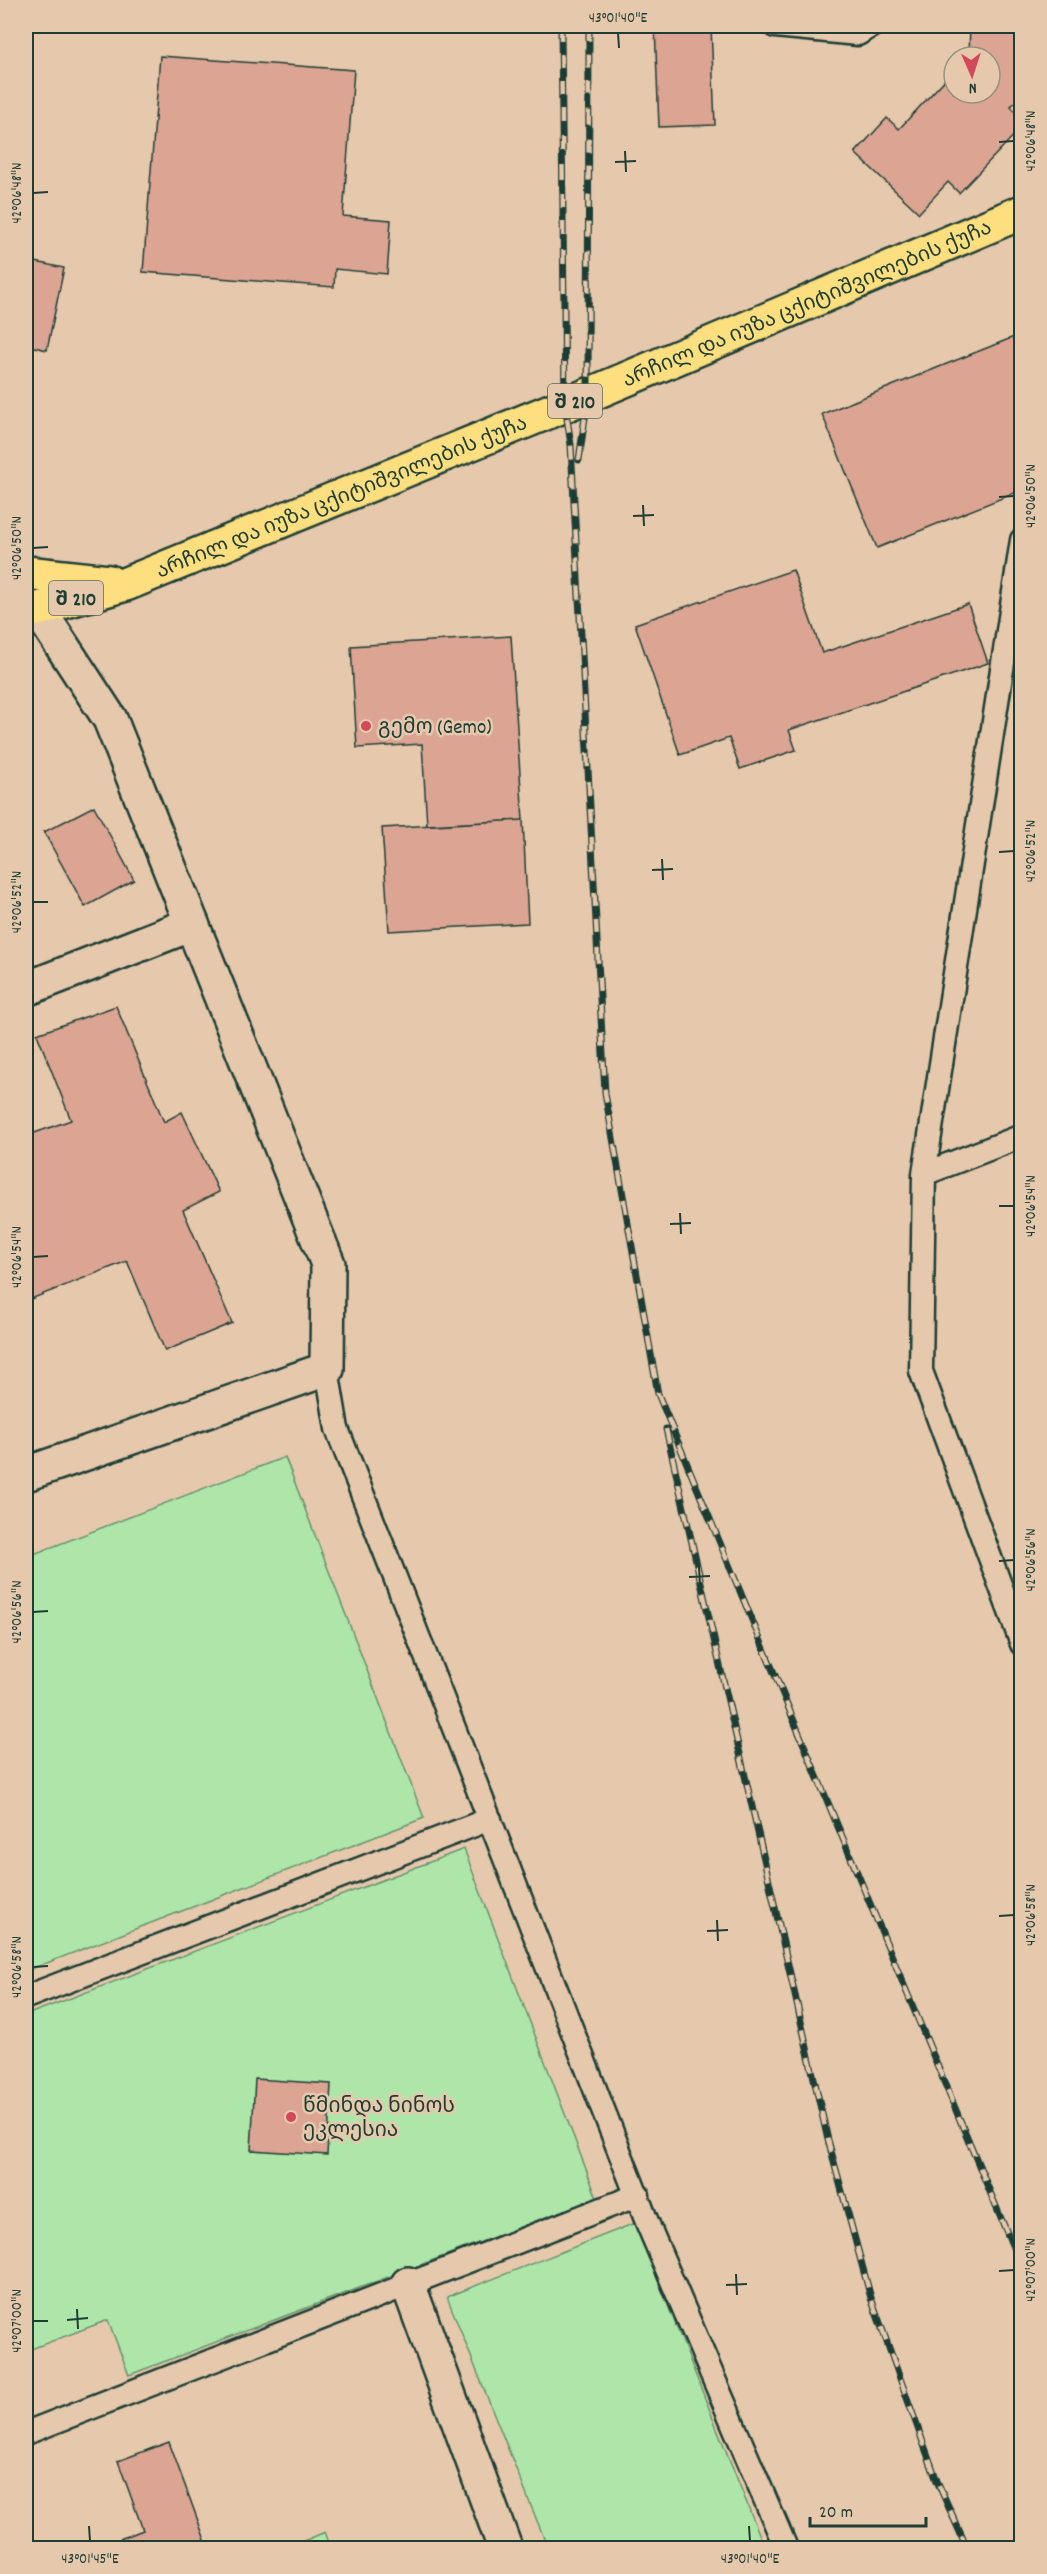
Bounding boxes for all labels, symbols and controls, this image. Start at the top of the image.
text: 43°01'40"E [589,8,648,30]
north arrow [942,45,1002,105]
text: N [968,76,977,99]
text: 42°06'48"N [1021,110,1043,172]
text: 42°06'48"N [7,162,29,224]
street label: არჩილ და იუზა ცქიტიშვილების ქუჩა [618,214,997,397]
road number: შ 210 [548,384,602,418]
street label: არჩილ და იუზა ცქიტიშვილების ქუჩა [152,410,533,588]
text: 42°06'50"N [1021,464,1043,528]
text: 42°06'50"N [7,516,29,580]
road number: შ 210 [49,581,103,615]
place label: გემო (Gemo) [378,714,492,744]
marker: გემო (Gemo) [359,719,373,733]
text: 42°06'52"N [1021,820,1043,882]
text: 42°06'52"N [7,871,29,933]
text: 42°06'54"N [1021,1175,1043,1237]
text: 42°06'54"N [7,1226,29,1288]
text: 42°06'56"N [1021,1528,1043,1592]
text: 42°06'56"N [7,1580,29,1644]
text: 42°06'58"N [1021,1884,1043,1946]
text: 42°06'58"N [7,1936,29,1998]
place label: წმინდა ნინოს ეკლესია [303,2093,455,2147]
marker: წმინდა ნინოს ეკლესია [284,2110,298,2124]
text: 42°07'00"N [1021,2238,1043,2302]
text: 42°07'00"N [7,2289,29,2353]
scale bar [810,2490,926,2528]
text: 20 m [819,2501,853,2526]
text: 43°01'45"E [61,2549,119,2571]
text: 43°01'40"E [721,2549,780,2571]

